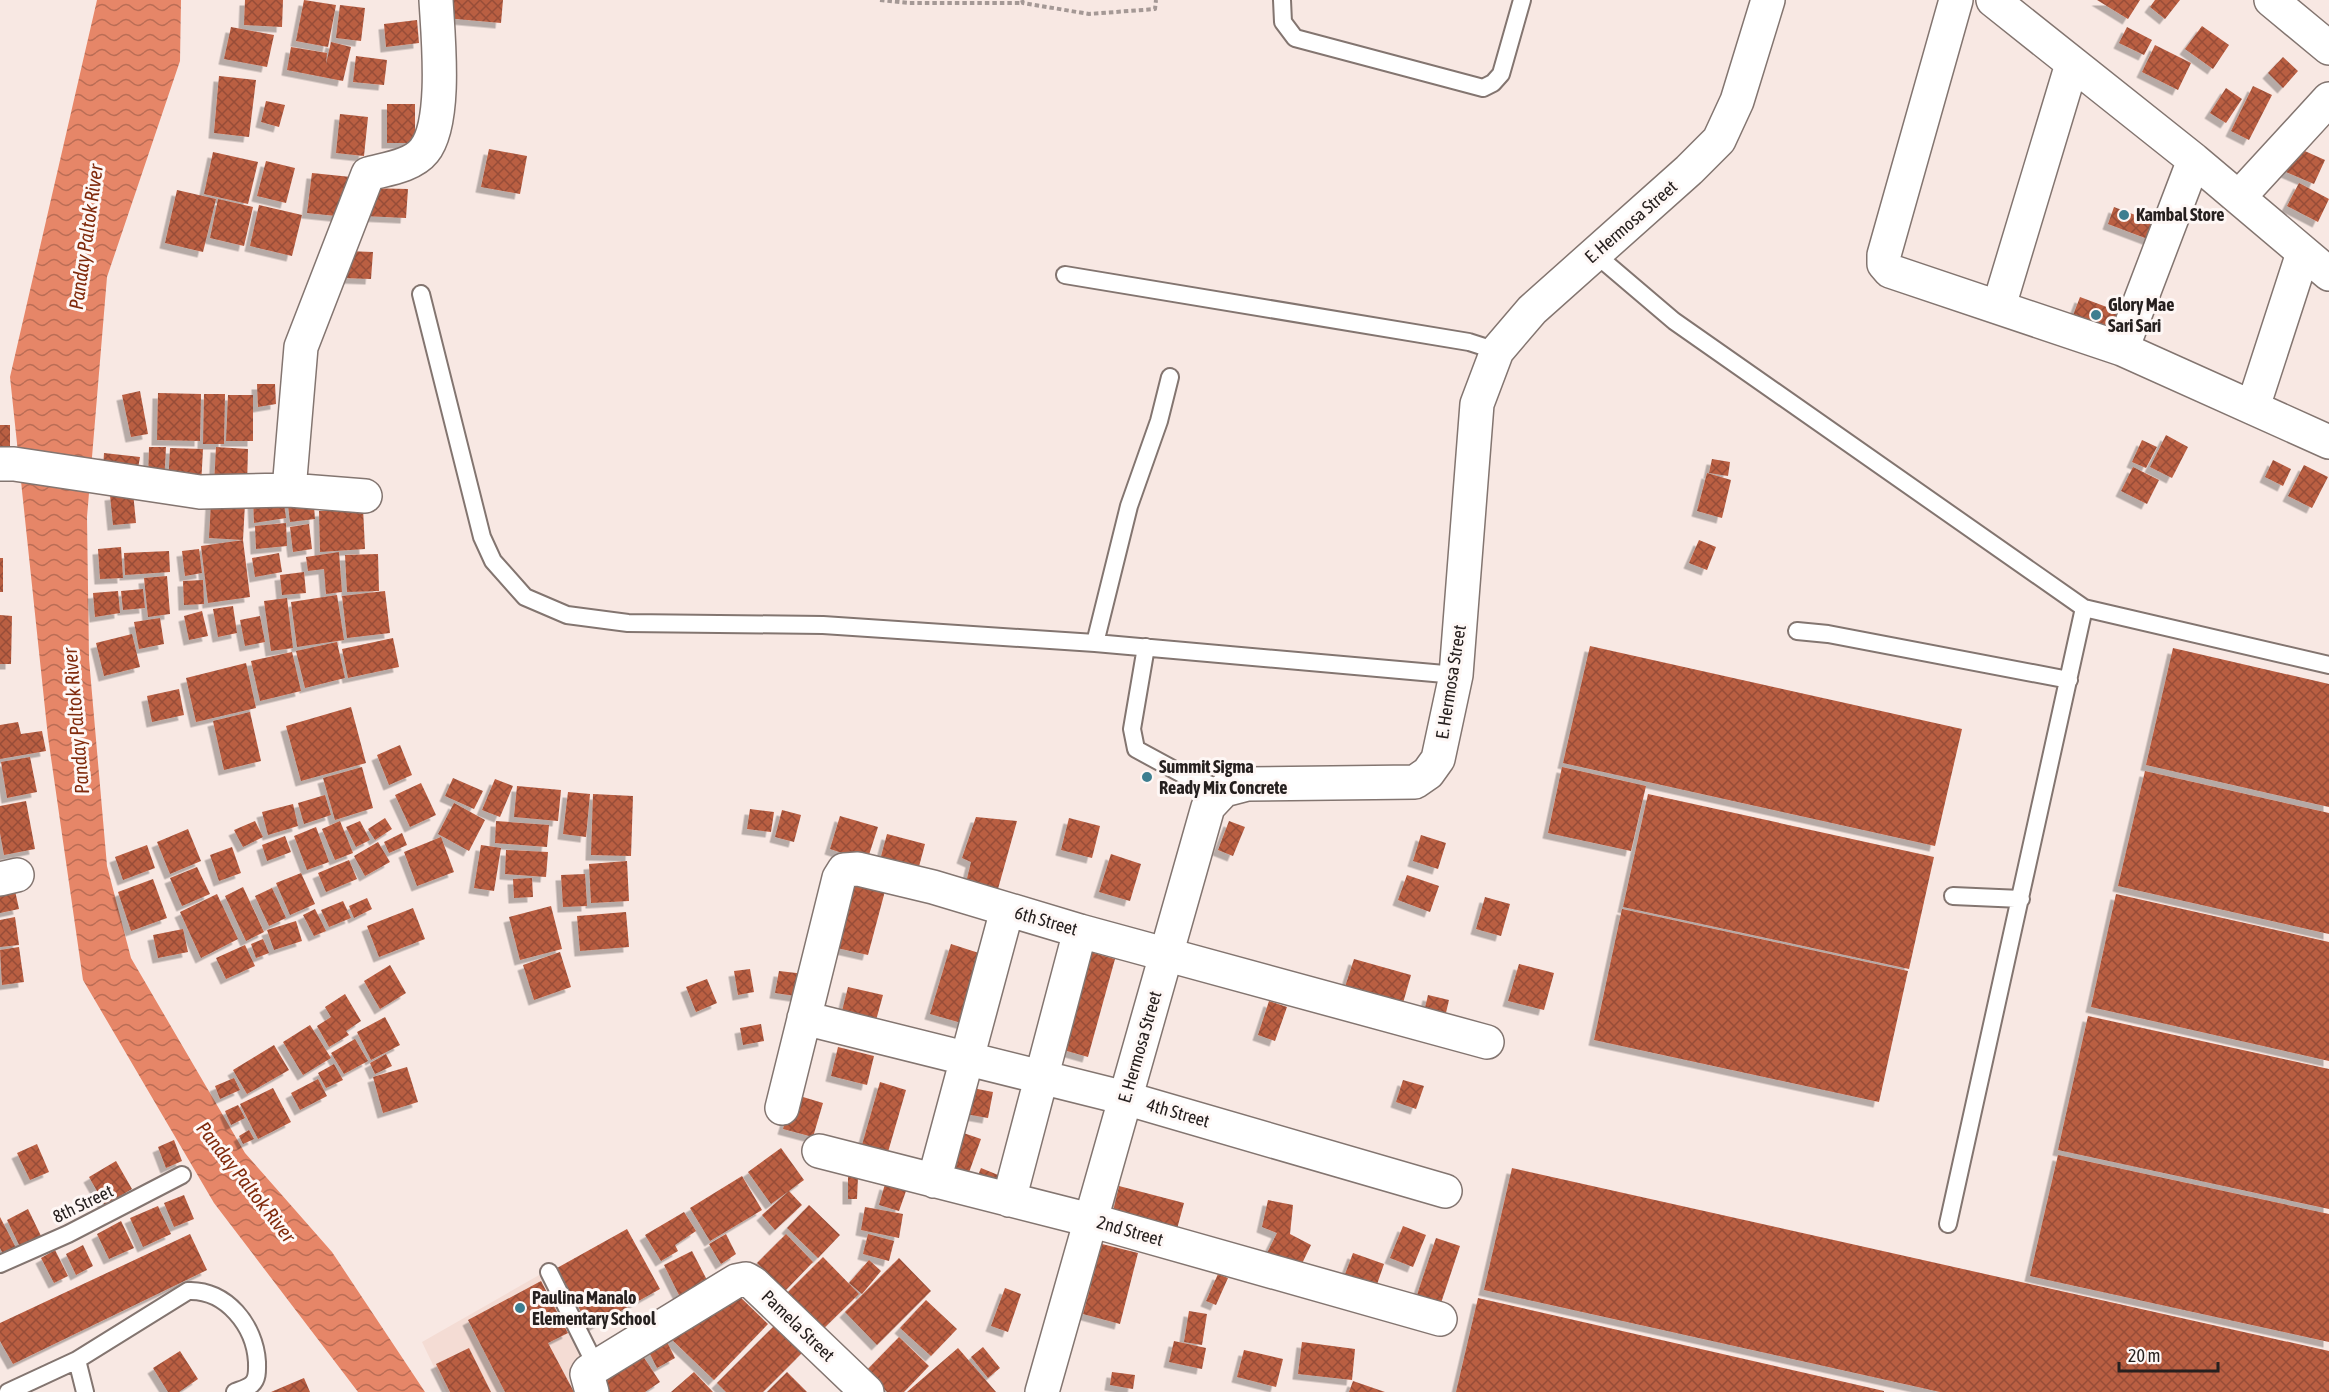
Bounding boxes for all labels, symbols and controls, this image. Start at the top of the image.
water label: Panday Paltok River [64,162,107,311]
street label: E. Hermosa Street [1580,176,1681,267]
place label: Kambal Store [2136,204,2224,225]
marker: Kambal Store [2117,208,2131,222]
place label: Glory Mae Sari Sari [2108,294,2174,336]
marker: Glory Mae Sari Sari [2089,308,2103,322]
street label: E. Hermosa Street [1431,623,1470,741]
water label: Panday Paltok River [58,646,93,795]
place label: Summit Sigma Ready Mix Concrete [1159,756,1288,798]
marker: Summit Sigma Ready Mix Concrete [1140,770,1154,784]
street label: 6th Street [1012,902,1080,939]
street label: E. Hermosa Street [1114,989,1166,1105]
street label: 4th Street [1144,1094,1212,1131]
water label: Panday Paltok River [192,1117,301,1247]
street label: 8th Street [49,1180,116,1227]
street label: 2nd Street [1095,1211,1166,1250]
street label: Pamela Street [758,1286,839,1366]
place label: Paulina Manalo Elementary School [532,1287,656,1329]
marker: Paulina Manalo Elementary School [513,1301,527,1315]
scale bar [2119,1335,2218,1373]
text: 20 m [2128,1345,2160,1366]

